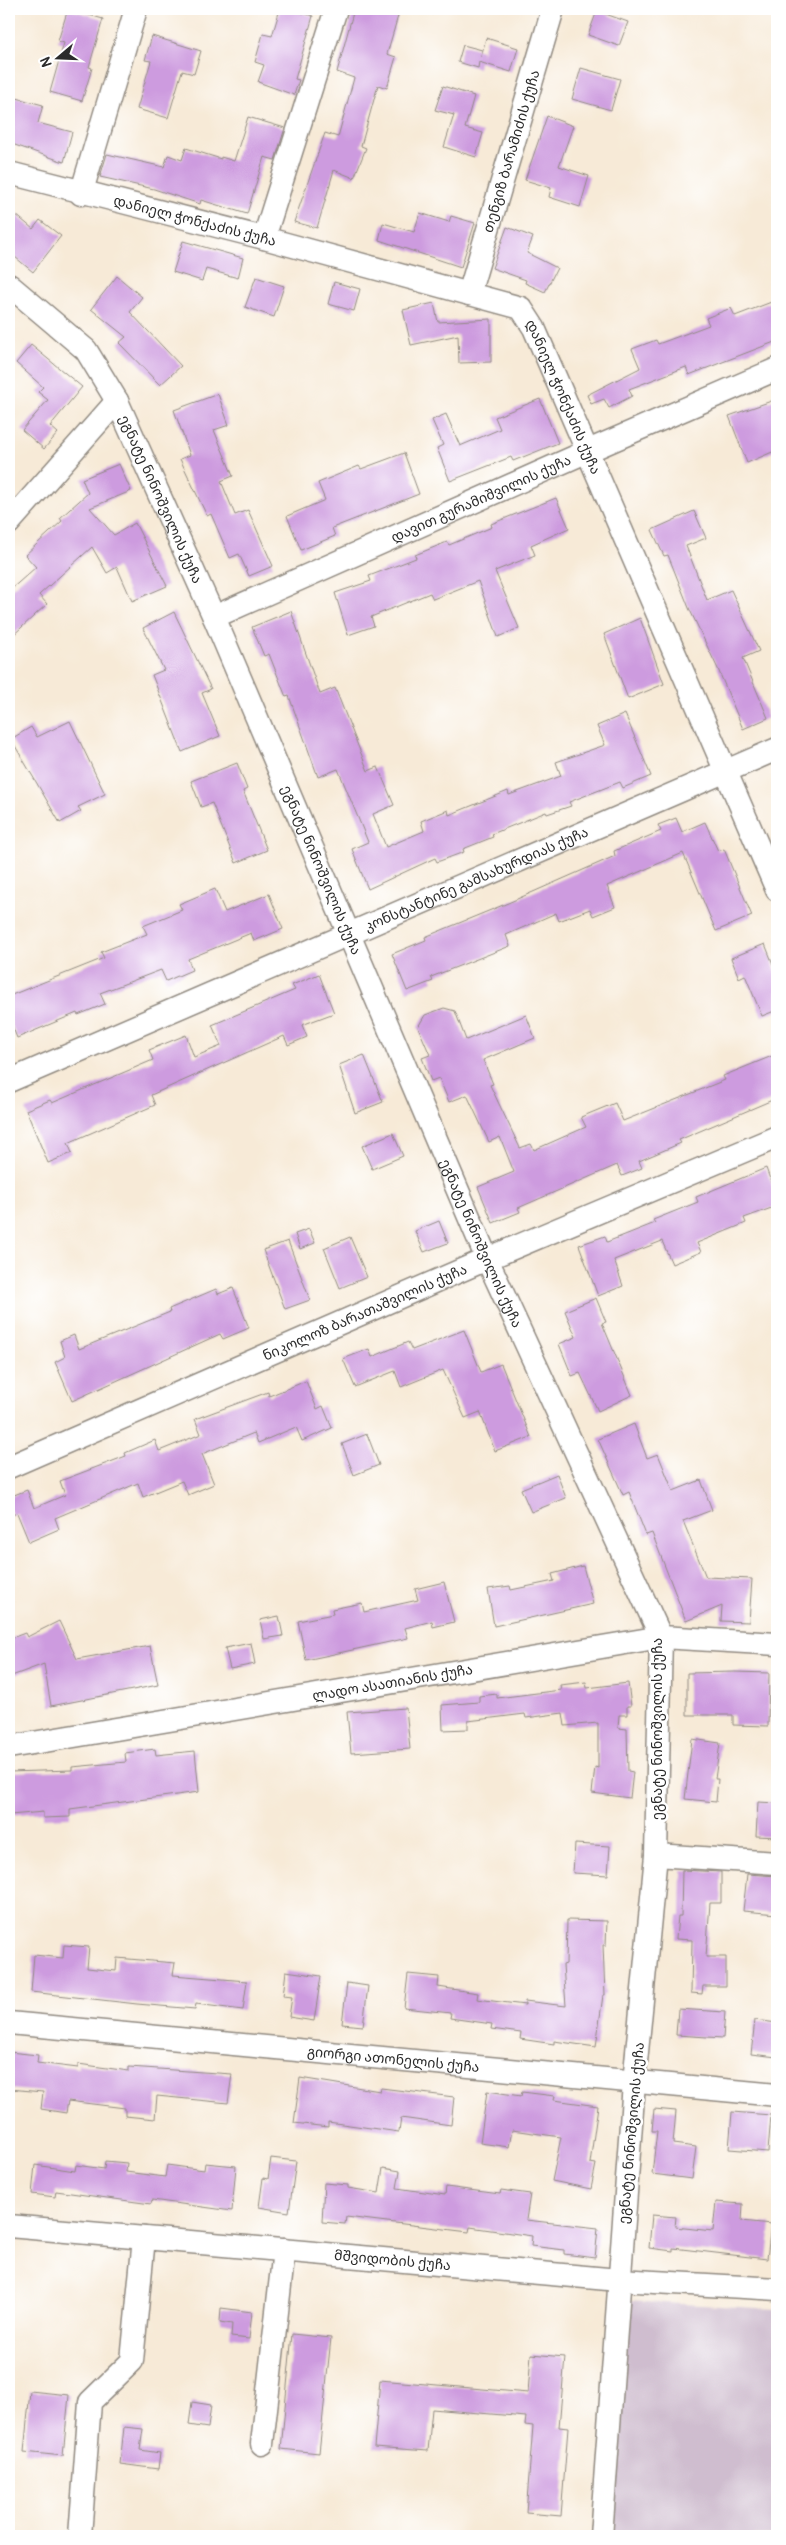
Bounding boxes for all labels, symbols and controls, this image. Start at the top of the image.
north arrow [32,32,82,82]
text: N [37,55,56,69]
street label: თენგიზ ბარამიძის ქუჩა [480,68,544,234]
street label: დანიელ ჭონქაძის ქუჩა [112,192,278,250]
street label: დანიელ ჭონქაძის ქუჩა [522,316,604,477]
street label: ეგნატე ნინოშვილის ქუჩა [115,413,206,586]
street label: დავით გურამიშვილის ქუჩა [388,452,574,546]
street label: ეგნატე ნინოშვილის ქუჩა [278,783,365,957]
street label: კონსტანტინე გამსახურდიას ქუჩა [362,824,591,935]
street label: ეგნატე ნინოშვილის ქუჩა [436,1156,525,1330]
street label: ნიკოლოზ ბარათაშვილის ქუჩა [260,1261,470,1364]
street label: ეგნატე ნინოშვილის ქუჩა [649,1638,666,1820]
street label: ლადო ასათიანის ქუჩა [311,1661,474,1705]
street label: ეგნატე ნინოშვილის ქუჩა [615,2041,648,2225]
street label: გიორგი ათონელის ქუჩა [306,2043,480,2076]
street label: მშვიდობის ქუჩა [333,2247,452,2274]

